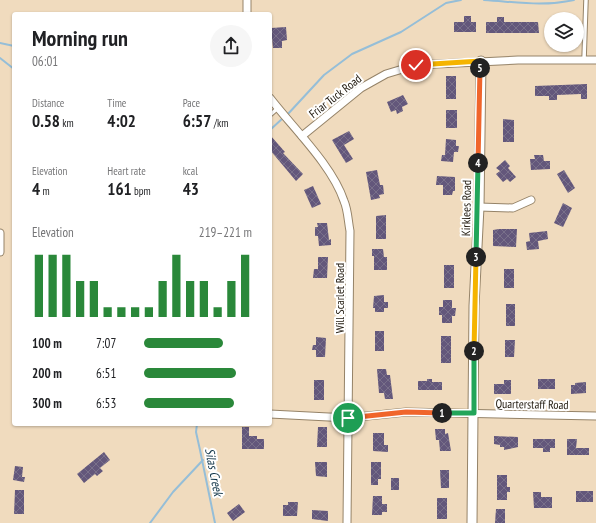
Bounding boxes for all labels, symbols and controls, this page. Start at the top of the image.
map controls [544,12,584,52]
button: layers [544,12,584,52]
text: Morning run [32,24,128,52]
button: share [210,25,252,67]
pin [399,48,433,82]
text: 06:01 [32,53,58,70]
icon: check [405,54,427,76]
pin: 5 [470,58,490,78]
text: 5 [477,61,483,75]
street label: Friar Tuck Road [306,71,364,121]
text: Distance [32,96,64,110]
text: Time [107,96,126,110]
text: Pace [183,96,200,110]
text: 0.58 [32,110,60,132]
text: 4:02 [107,110,136,132]
text: 6:57 [183,110,211,132]
text: km [60,116,74,130]
text: /km [211,116,228,130]
pin: 4 [468,153,488,173]
text: 4 [475,156,481,170]
text: Elevation [32,164,67,178]
text: Heart rate [107,164,146,178]
text: kcal [183,164,198,178]
text: 4 [32,178,40,200]
text: 161 [107,178,132,200]
text: 43 [183,178,199,200]
street label: Kirklees Road [458,180,474,236]
text: m [40,184,50,198]
text: bpm [132,184,151,198]
text: Elevation [32,224,74,241]
text: 219–221 m [199,224,252,241]
pin: 3 [466,247,486,267]
text: 3 [473,250,479,264]
street label: Will Scarlet Road [332,263,347,333]
text: 100 m [32,335,62,352]
text: 7:07 [96,335,116,352]
pin: 2 [464,341,484,361]
text: 2 [471,344,477,358]
text: 200 m [32,365,62,382]
text: 6:51 [96,365,116,382]
text: 300 m [32,395,62,412]
text: 6:53 [96,395,116,412]
street label: Quarterstaff Road [495,396,569,412]
pin [331,401,365,435]
pin: 1 [432,403,452,423]
text: 1 [439,406,445,420]
icon: arrive [337,407,359,429]
water label: Silas Creek [201,446,227,499]

